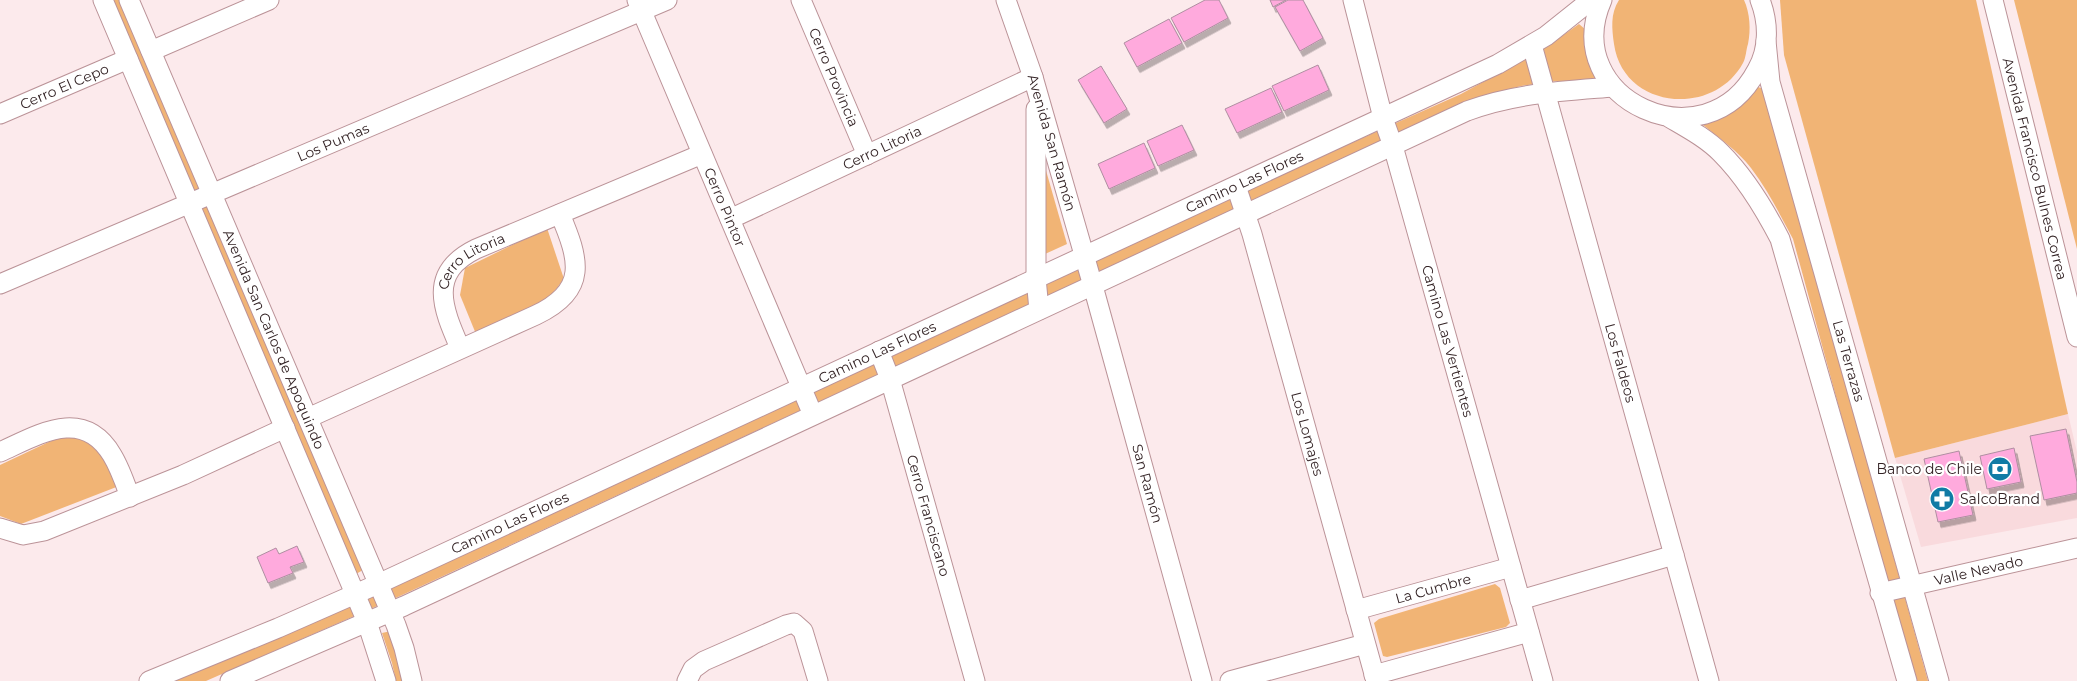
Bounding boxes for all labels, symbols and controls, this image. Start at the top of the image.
street label: Cerro Provincia [805,25,863,130]
street label: Avenida Francisco Bulnes Correa [1999,56,2071,282]
street label: Cerro El Cepo [17,59,112,113]
street label: Avenida San Ramón [1024,72,1080,213]
street label: Los Pumas [294,119,372,166]
street label: Cerro Litoria [840,121,924,174]
street label: Camino Las Flores [1183,147,1306,217]
street label: Cerro Pintor [700,165,750,250]
street label: Avenida San Carlos de Apoquindo [219,227,329,452]
street label: Cerro Litoria [434,229,508,291]
street label: Camino Las Vertientes [1418,263,1478,419]
street label: Camino Las Flores [815,317,939,387]
street label: Las Terrazas [1829,318,1869,404]
street label: Los Faldeos [1601,321,1640,405]
street label: Los Lomajes [1287,390,1328,478]
street label: San Ramón [1128,442,1167,525]
street label: Cerro Franciscano [903,453,954,579]
bank icon: Banco de Chile [1987,456,2013,482]
place label: Banco de Chile [1877,460,1982,478]
pharmacy icon: SalcoBrand [1929,486,1955,512]
street label: Camino Las Flores [448,488,572,558]
place label: SalcoBrand [1960,490,2040,508]
street label: Valle Nevado [1932,552,2025,589]
street label: La Cumbre [1393,570,1473,608]

